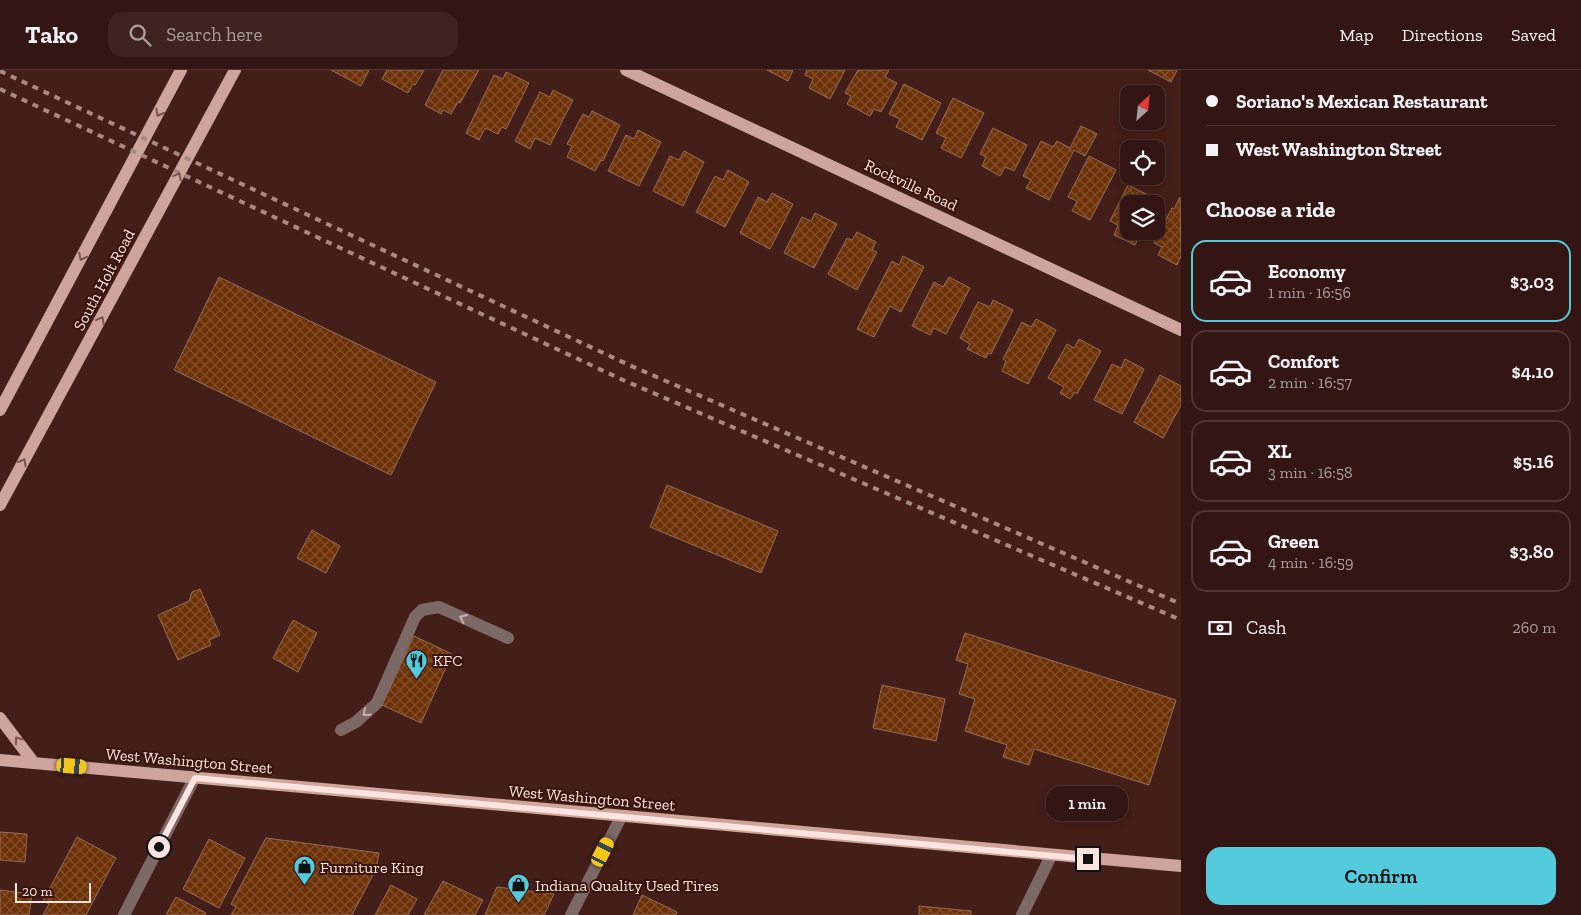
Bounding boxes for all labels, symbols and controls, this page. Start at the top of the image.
search box [108,12,458,57]
text: Tako [25,20,78,49]
icon: search [126,21,154,49]
text: Search here [166,23,262,46]
text: Map [1339,24,1374,46]
text: Directions [1402,24,1483,46]
text: Saved [1511,24,1556,46]
north arrow [1120,85,1165,130]
map controls [1120,85,1165,240]
text: Soriano's Mexican Restaurant [1236,90,1488,113]
one-way arrow [155,108,165,117]
text: West Washington Street [1236,138,1442,161]
button: locate [1120,140,1165,185]
street label: Rockville Road [862,155,961,215]
one-way arrow [172,173,182,182]
button: layers [1120,195,1165,240]
text: Choose a ride [1206,196,1336,223]
street label: South Holt Road [69,226,139,334]
one-way arrow [78,251,88,260]
icon: car [1208,259,1253,304]
text: Economy [1268,260,1346,283]
text: $3.03 [1510,270,1554,293]
text: 1 min · 16:56 [1268,283,1351,302]
one-way arrow [95,316,105,325]
icon: car [1208,349,1253,394]
text: Comfort [1268,350,1339,373]
text: $4.10 [1512,360,1554,383]
text: 2 min · 16:57 [1268,373,1352,392]
icon: car [1208,439,1253,484]
text: XL [1268,440,1291,463]
text: $5.16 [1513,450,1554,473]
one-way arrow [17,459,27,468]
text: 3 min · 16:58 [1268,463,1353,482]
icon: car [1208,529,1253,574]
text: Green [1268,530,1319,553]
text: $3.80 [1510,540,1554,563]
text: 4 min · 16:59 [1268,553,1353,572]
one-way arrow [460,614,469,624]
icon: cash [1206,614,1234,642]
text: Cash [1246,616,1286,639]
text: 260 m [1513,618,1556,637]
restaurant icon: KFC [405,648,429,679]
place label: KFC [433,651,463,670]
one-way arrow [363,707,372,716]
one-way arrow [15,736,24,746]
street label: West Washington Street [105,744,273,778]
car [56,757,87,775]
street label: West Washington Street [508,781,676,815]
callout: 1 min [1047,786,1129,822]
text: 1 min [1068,794,1106,813]
car [589,835,616,869]
route start [148,836,170,858]
button: Confirm [1206,847,1556,905]
route end [1077,848,1099,870]
shop icon: Furniture King [292,855,316,886]
place label: Furniture King [320,858,424,877]
shop icon: Indiana Quality Used Tires [507,873,531,904]
place label: Indiana Quality Used Tires [535,876,719,895]
scale bar [15,880,91,903]
text: 20 m [22,883,53,900]

